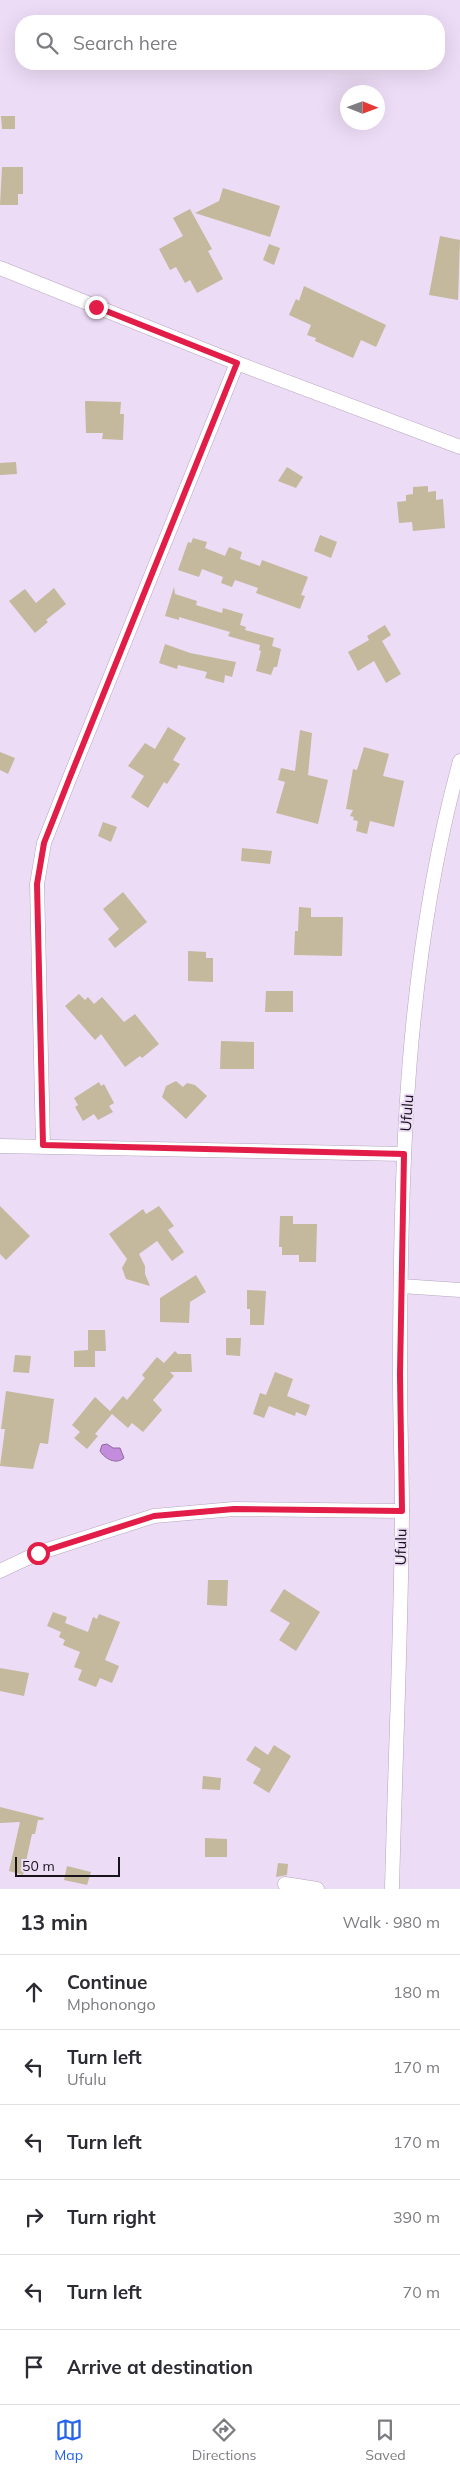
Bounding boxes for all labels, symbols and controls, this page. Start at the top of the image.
search box [15,15,445,70]
icon: search [33,29,61,57]
text: Search here [73,31,177,55]
north arrow [340,85,385,130]
route end [85,296,108,319]
street label: Ufulu [396,1094,417,1132]
street label: Ufulu [391,1528,410,1566]
route start [27,1542,50,1565]
scale bar [15,1854,120,1877]
text: 50 m [22,1857,55,1875]
text: 13 min [20,1909,88,1935]
text: Walk · 980 m [342,1912,440,1932]
text: Continue [67,1970,147,1994]
icon: ahead [20,1978,48,2006]
text: 180 m [393,1982,440,2002]
text: Mphonongo [67,1994,156,2014]
text: Turn left [67,2045,142,2069]
icon: left [20,2053,48,2081]
text: 170 m [393,2057,440,2077]
text: Ufulu [67,2069,106,2089]
icon: left [20,2128,48,2156]
text: Turn left [67,2130,142,2154]
text: 170 m [393,2132,440,2152]
icon: right [20,2203,48,2231]
text: Turn right [67,2205,156,2229]
text: 390 m [393,2207,440,2227]
icon: left [20,2278,48,2306]
text: Turn left [67,2280,142,2304]
text: 70 m [403,2282,440,2302]
icon: arrive [20,2353,48,2381]
text: Arrive at destination [67,2355,253,2379]
tab: Map [54,2416,83,2464]
tab: Directions [192,2416,257,2464]
tab: Saved [365,2416,406,2464]

